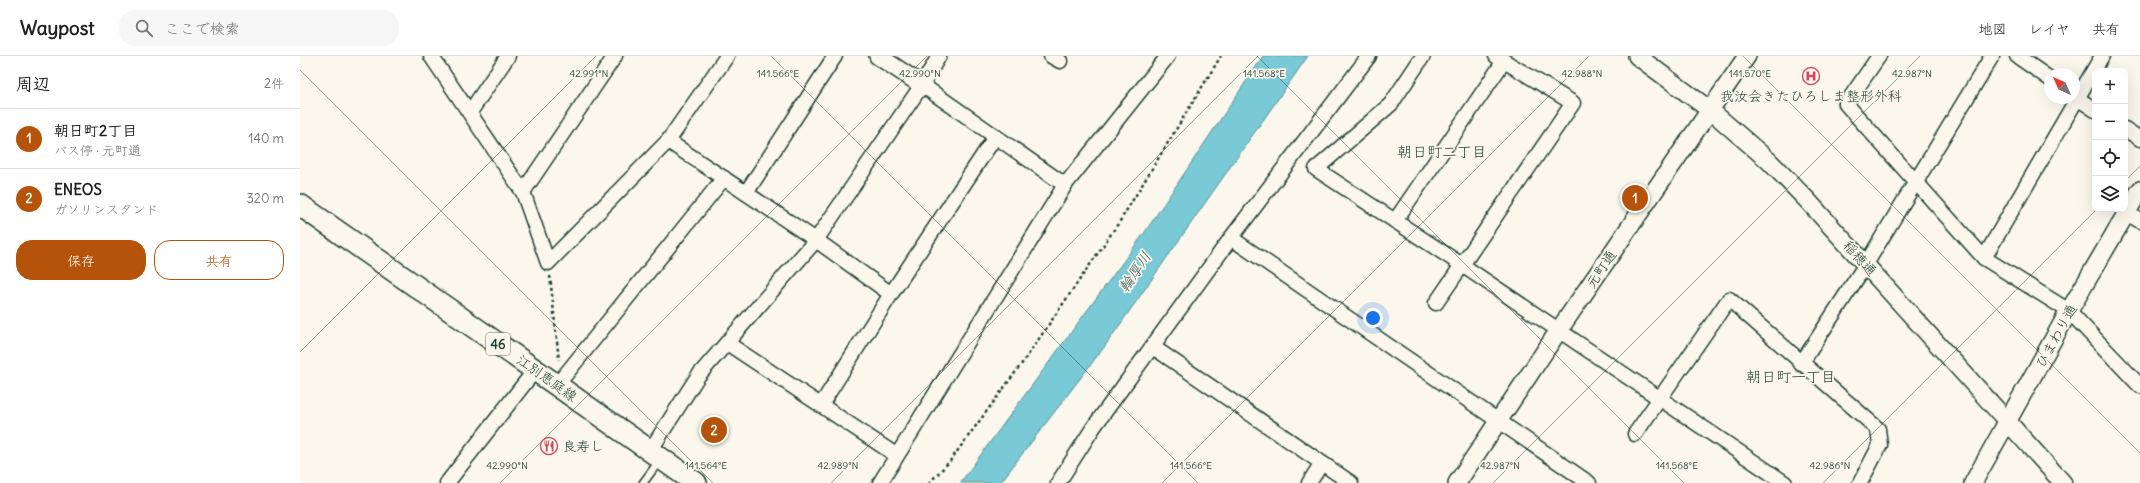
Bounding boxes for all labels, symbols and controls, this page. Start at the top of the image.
search box [119,10,399,46]
text: Waypost [20,16,95,40]
icon: search [133,17,155,39]
text: ここで検索 [165,19,240,38]
text: 地図 [1979,20,2007,38]
text: レイヤ [2029,20,2070,38]
text: 共有 [2092,20,2120,38]
hospital icon: 我汝会きたひろしま整形外科 [1801,66,1821,86]
text: 42.991°N [569,67,609,80]
text: 141.566°E [757,67,799,80]
text: 42.990°N [899,67,941,80]
text: 141.568°E [1243,67,1285,80]
text: 42.988°N [1562,67,1602,80]
text: 141.570°E [1729,67,1771,80]
text: 42.987°N [1892,67,1932,80]
north arrow [2044,68,2080,104]
map controls [2092,68,2128,212]
button: + [2092,68,2128,104]
text: 周辺 [16,73,50,95]
text: 2件 [264,75,284,92]
place label: 我汝会きたひろしま整形外科 [1720,87,1902,105]
button: − [2092,104,2128,140]
text: 朝日町2丁目 [54,121,137,140]
text: 1 [26,130,32,147]
text: 140 m [248,130,284,147]
button: locate [2092,140,2128,176]
text: バス停 · 元町通 [54,142,141,159]
district label: 朝日町二丁目 [1397,142,1487,161]
button: layers [2092,176,2128,212]
text: ENEOS [54,180,102,199]
pin: 1 [1622,183,1648,213]
text: 2 [25,190,33,207]
text: 320 m [246,190,284,207]
text: ガソリンスタンド [54,201,158,218]
street label: 稲穂通 [1839,236,1881,280]
button: 保存 [16,240,146,280]
button: 共有 [154,240,284,280]
street label: 元町通 [1582,247,1620,291]
water label: 輪厚川 [1114,248,1155,296]
street label: ひまわり通 [2031,301,2081,371]
your location [1363,308,1383,328]
road number: 46 [486,333,510,355]
street label: 江別恵庭線 [513,351,581,405]
district label: 朝日町一丁目 [1746,367,1836,386]
pin: 2 [701,415,727,445]
restaurant icon: 良寿し [539,436,559,456]
place label: 良寿し [562,437,604,455]
text: 42.990°N [486,459,528,472]
text: 141.564°E [685,459,727,472]
text: 42.989°N [818,459,858,472]
text: 141.566°E [1170,459,1212,472]
text: 42.987°N [1480,459,1520,472]
text: 141.568°E [1656,459,1698,472]
text: 42.986°N [1810,459,1850,472]

